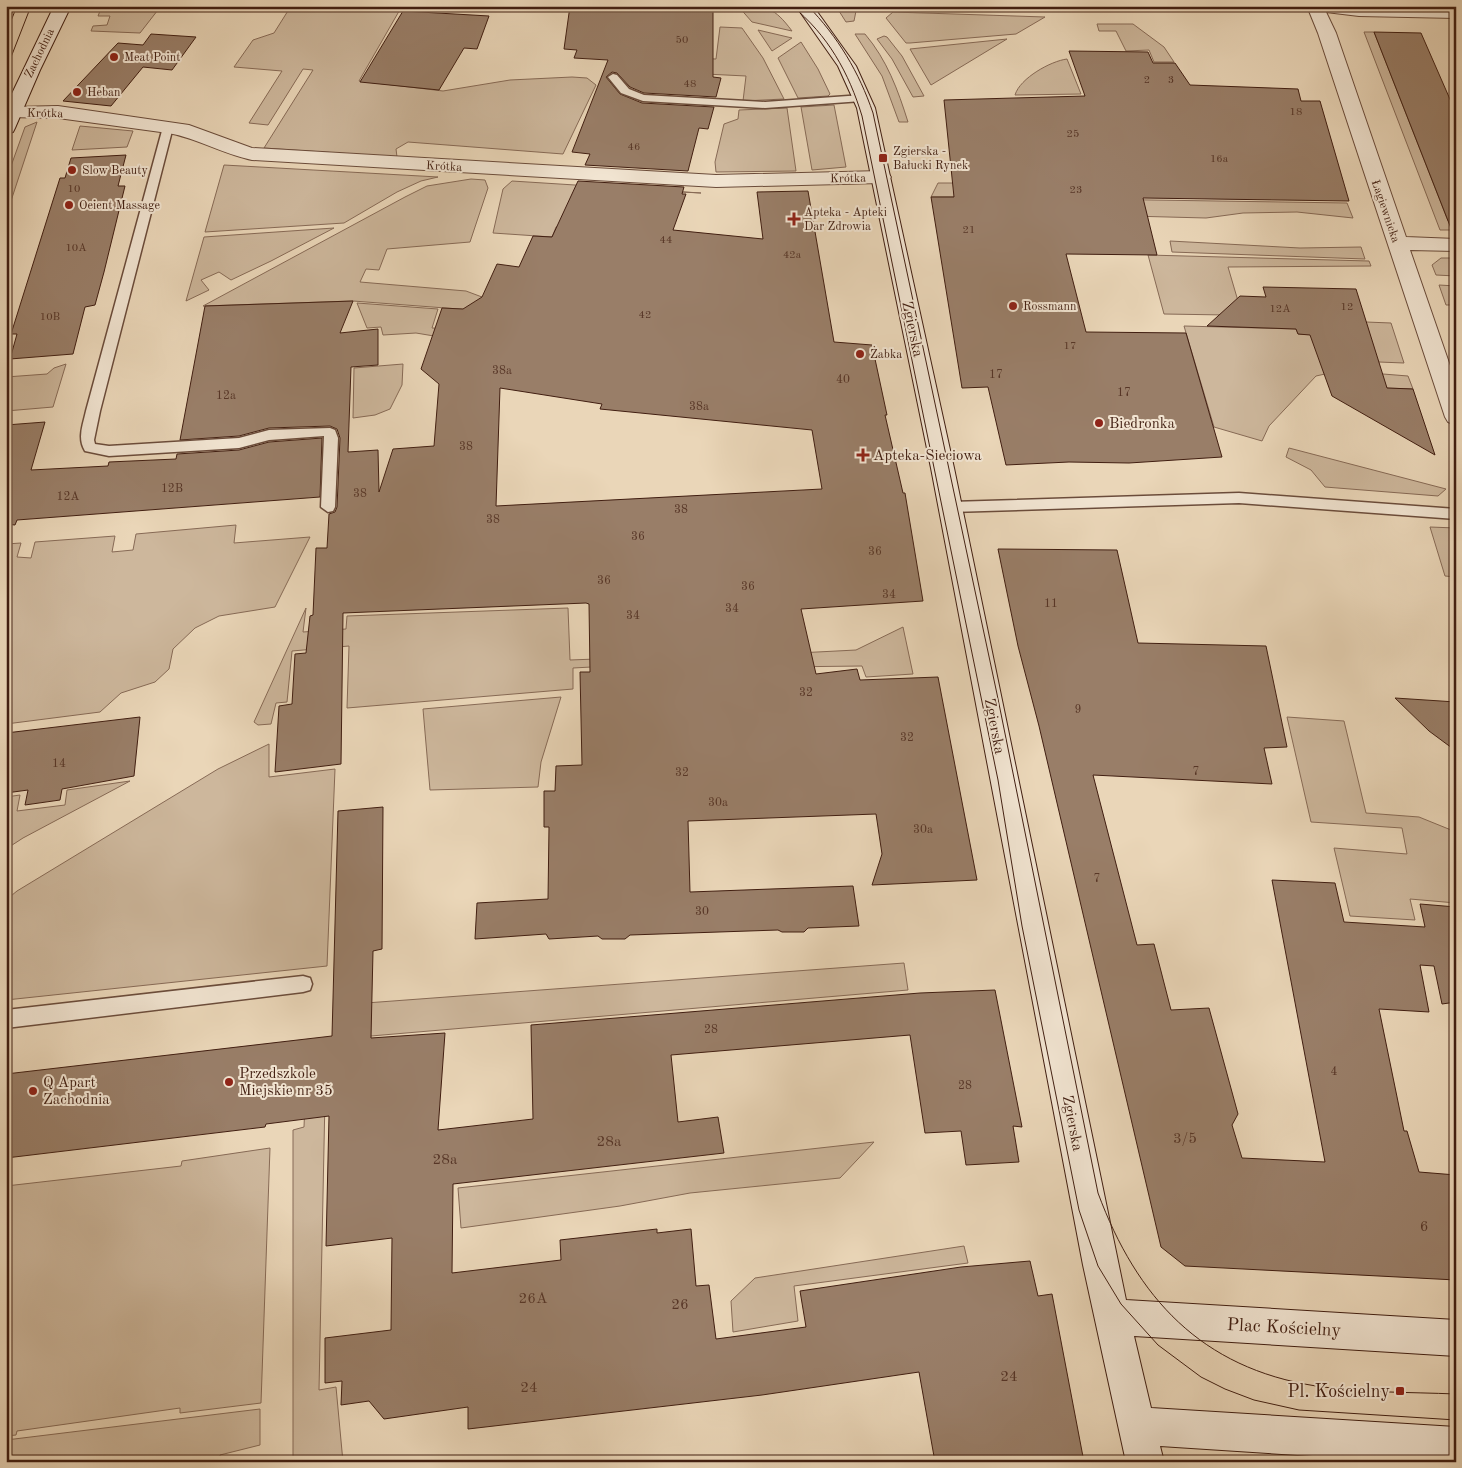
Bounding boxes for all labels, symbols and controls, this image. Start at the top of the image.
street label: Zachodnia [23,27,57,80]
house number: 50 [676,35,688,46]
marker: Meat Point [108,51,120,63]
place label: Meat Point [124,52,180,64]
house number: 2 [1144,75,1150,86]
house number: 3 [1168,75,1174,86]
house number: 48 [684,79,696,90]
marker: Heban [71,86,83,98]
place label: Heban [87,87,121,99]
house number: 18 [1290,107,1302,118]
street label: Krótka [27,108,63,120]
house number: 25 [1067,129,1079,140]
house number: 46 [628,142,640,153]
place label: Zgierska - Bałucki Rynek [893,146,968,172]
marker: Zgierska - Bałucki Rynek [877,152,889,164]
house number: 16a [1210,154,1229,165]
street label: Krótka [426,160,462,174]
marker: Slow Beauty [66,164,78,176]
place label: Slow Beauty [82,165,148,177]
street label: Krótka [830,173,866,185]
street label: Łagiewnicka [1369,178,1401,244]
house number: 10 [68,184,80,195]
house number: 23 [1070,185,1082,196]
marker: Oeient Massage [63,199,75,211]
place label: Oeient Massage [79,200,161,212]
place label: Apteka - Apteki Dar Zdrowia [804,207,887,233]
marker: Apteka - Apteki Dar Zdrowia [788,213,800,225]
house number: 21 [963,225,975,236]
house number: 44 [660,235,672,246]
house number: 10A [65,243,87,254]
house number: 42a [783,250,802,261]
street label: Zgierska [898,300,925,359]
marker: Rossmann [1007,300,1019,312]
place label: Rossmann [1023,301,1077,313]
house number: 12 [1341,302,1353,313]
house number: 12A [1269,304,1291,315]
house number: 42 [639,310,651,321]
house number: 10B [40,312,60,323]
house number: 17 [1064,341,1076,352]
place label: Żabka [870,345,902,361]
marker: Żabka [854,348,866,360]
house number: 38a [492,365,512,377]
house number: 17 [989,369,1003,381]
house number: 40 [836,374,850,386]
house number: 17 [1117,387,1131,399]
house number: 12a [216,390,236,402]
house number: 38a [689,401,709,413]
marker: Biedronka [1093,417,1105,429]
place label: Biedronka [1109,417,1176,432]
house number: 38 [459,441,473,453]
marker: Apteka-Sieciowa [857,449,869,461]
place label: Apteka-Sieciowa [873,449,982,464]
house number: 12B [161,483,183,495]
house number: 38 [353,488,367,500]
house number: 12A [56,491,80,503]
house number: 38 [674,504,688,516]
house number: 38 [486,514,500,526]
house number: 36 [631,531,645,543]
house number: 36 [868,546,882,558]
house number: 36 [597,575,611,587]
house number: 36 [741,581,755,593]
house number: 34 [882,589,896,601]
house number: 11 [1044,598,1058,610]
house number: 34 [725,603,739,615]
house number: 34 [626,610,640,622]
house number: 32 [799,687,813,699]
street label: Zgierska [981,697,1006,756]
house number: 9 [1075,704,1081,716]
house number: 32 [900,732,914,744]
house number: 14 [52,758,66,770]
house number: 7 [1193,766,1199,778]
house number: 32 [675,767,689,779]
house number: 30a [708,797,728,809]
house number: 30a [913,824,933,836]
house number: 7 [1094,873,1100,885]
house number: 30 [695,906,709,918]
house number: 28 [704,1024,718,1036]
house number: 4 [1331,1066,1338,1078]
place label: Przedszkole Miejskie nr 35 [239,1067,333,1099]
place label: Q Apart Zachodnia [43,1076,110,1108]
marker: Przedszkole Miejskie nr 35 [223,1076,235,1088]
house number: 28 [958,1080,972,1092]
marker: Q Apart Zachodnia [27,1085,39,1097]
street label: Zgierska [1059,1094,1084,1153]
house number: 3/5 [1173,1132,1197,1147]
house number: 28a [597,1135,622,1150]
house number: 28a [433,1153,458,1168]
house number: 6 [1420,1220,1428,1235]
house number: 26A [519,1292,548,1307]
house number: 26 [671,1298,689,1313]
street label: Plac Kościelny [1226,1316,1342,1340]
house number: 24 [1000,1370,1018,1385]
house number: 24 [520,1381,538,1396]
place label: Pl. Kościelny [1287,1383,1390,1401]
marker: Pl. Kościelny [1394,1385,1406,1397]

